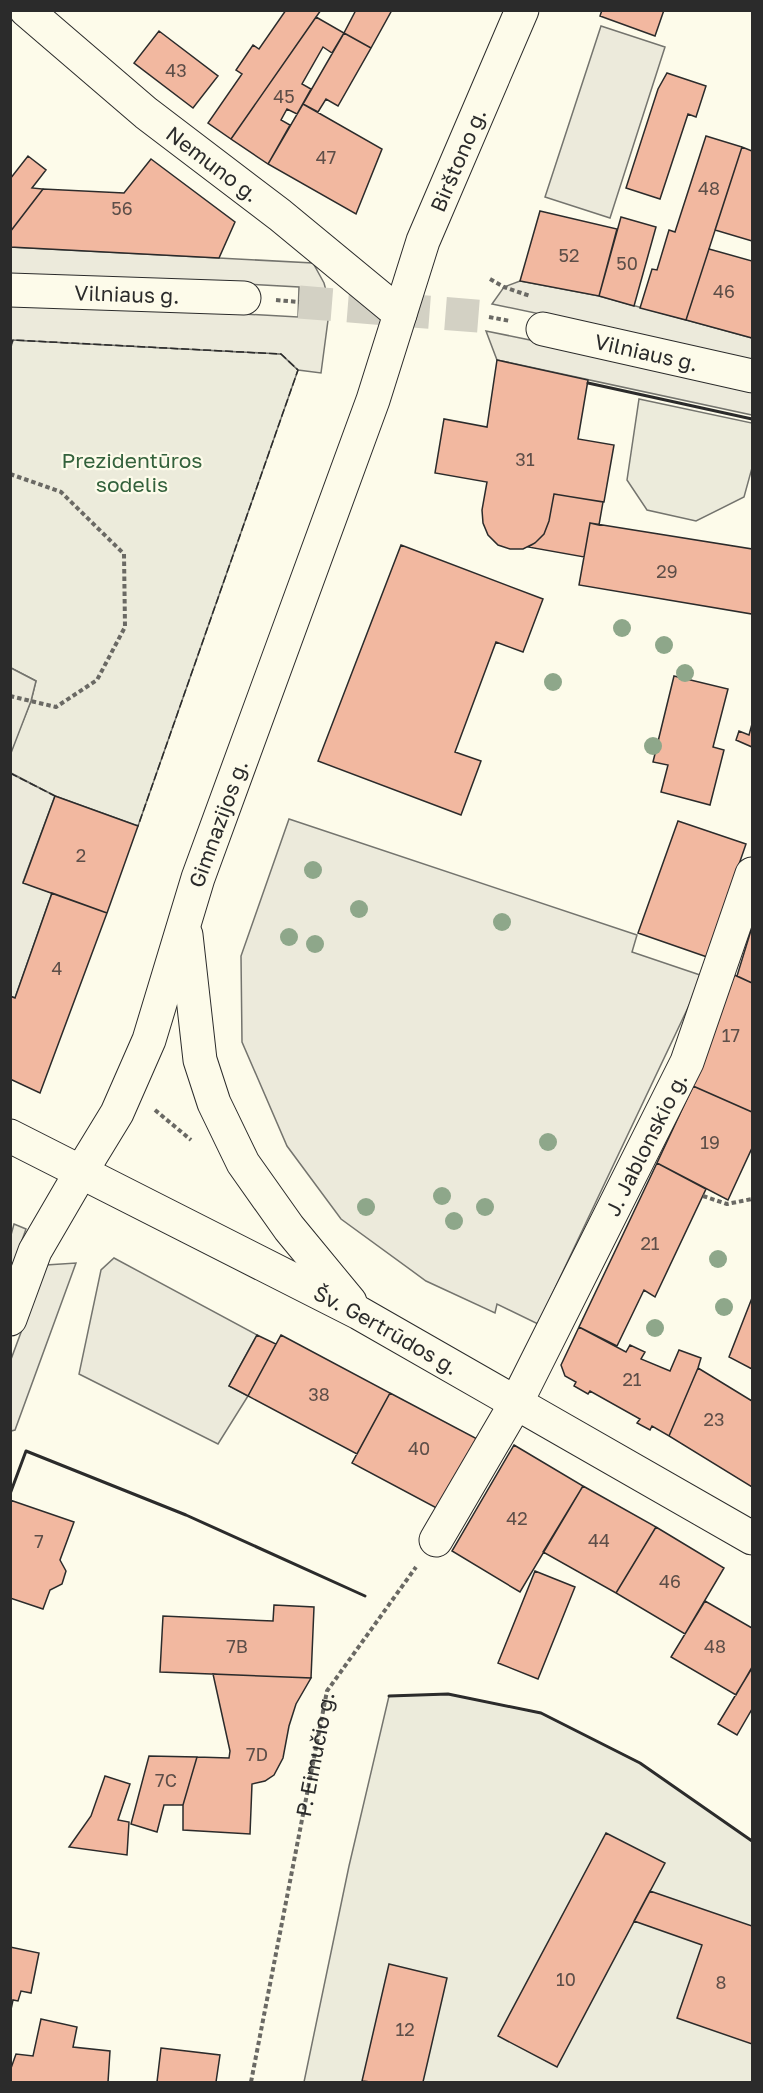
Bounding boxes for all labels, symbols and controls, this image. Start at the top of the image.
house number: 43 [165,59,187,81]
house number: 45 [273,85,295,107]
street label: Birštono g. [424,104,491,216]
street label: Nemuno g. [161,120,264,207]
house number: 47 [316,146,336,168]
house number: 48 [698,177,720,199]
house number: 56 [111,197,133,219]
house number: 52 [559,244,579,266]
house number: 50 [616,252,638,274]
street label: Vilniaus g. [74,279,180,309]
house number: 46 [713,280,735,302]
street label: Vilniaus g. [592,328,701,376]
park label: Prezidentūros sodelis [62,447,202,497]
house number: 31 [515,448,535,470]
house number: 29 [656,560,678,582]
street label: Gimnazijos g. [183,756,253,890]
house number: 2 [76,844,86,866]
house number: 4 [52,957,63,979]
house number: 17 [722,1024,740,1046]
street label: J. Jablonskio g. [599,1068,692,1220]
house number: 19 [700,1131,720,1153]
house number: 21 [640,1232,660,1254]
street label: Šv. Gertrūdos g. [309,1279,463,1380]
house number: 21 [622,1368,642,1390]
house number: 38 [308,1383,330,1405]
house number: 23 [704,1408,724,1430]
house number: 40 [408,1437,430,1459]
house number: 42 [506,1507,528,1529]
house number: 44 [588,1529,610,1551]
house number: 7 [34,1530,44,1552]
house number: 46 [659,1570,681,1592]
house number: 7B [226,1635,248,1657]
house number: 48 [704,1635,726,1657]
street label: P. Eimučio g. [290,1690,340,1819]
house number: 7D [246,1743,268,1765]
house number: 7C [155,1769,177,1791]
house number: 10 [556,1968,576,1990]
house number: 8 [716,1971,726,1993]
house number: 12 [395,2018,415,2040]

